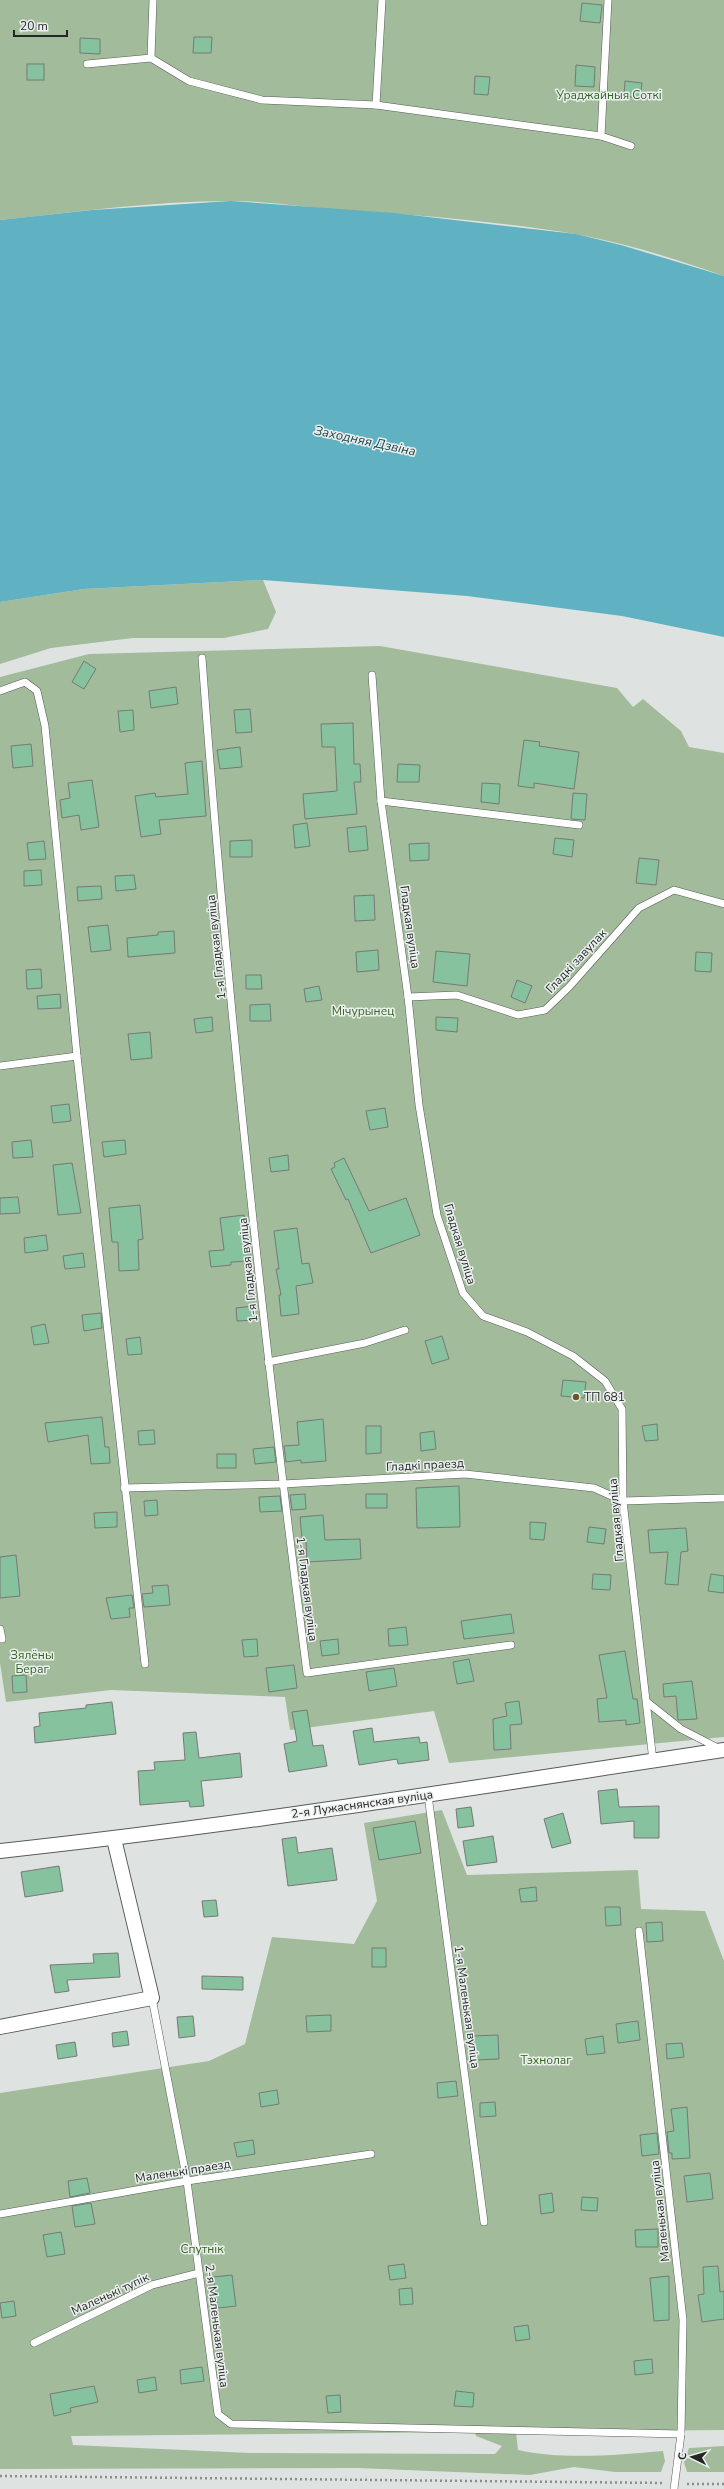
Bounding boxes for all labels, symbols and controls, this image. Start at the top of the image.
scale bar [14,12,67,38]
text: 20 m [20,18,48,34]
park label: Ураджайныя Соткі [555,87,662,103]
water label: Заходняя Дзвіна [312,421,418,461]
street label: Гладкая вуліца [396,885,424,969]
street label: 1-я Гладкая вуліца [203,894,229,1000]
street label: Гладкі завулак [542,925,610,996]
park label: Мічурынец [332,1003,394,1019]
street label: Гладкая вуліца [440,1202,480,1286]
street label: 1-я Гладкая вуліца [235,1217,261,1323]
place label: ТП 681 [584,1389,625,1405]
marker: ТП 681 [571,1392,581,1402]
street label: Гладкі праезд [386,1455,464,1475]
street label: Гладкая вуліца [604,1478,628,1562]
street label: 1-я Гладкая вуліца [293,1536,321,1642]
park label: Зялёны Бераг [10,1647,54,1677]
street label: 2-я Лужаснянская вуліца [290,1786,434,1822]
street label: 1-я Маленькая вуліца [450,1945,484,2069]
park label: Тэхнолаг [521,2052,572,2068]
street label: Маленькі праезд [134,2156,232,2186]
street label: Маленькая вуліца [647,2160,673,2262]
park label: Спутнік [181,2241,224,2257]
street label: 2-я Маленькая вуліца [202,2264,232,2388]
street label: Маленькі тупік [69,2269,152,2319]
north arrow [672,2437,712,2477]
text: С [675,2451,690,2461]

